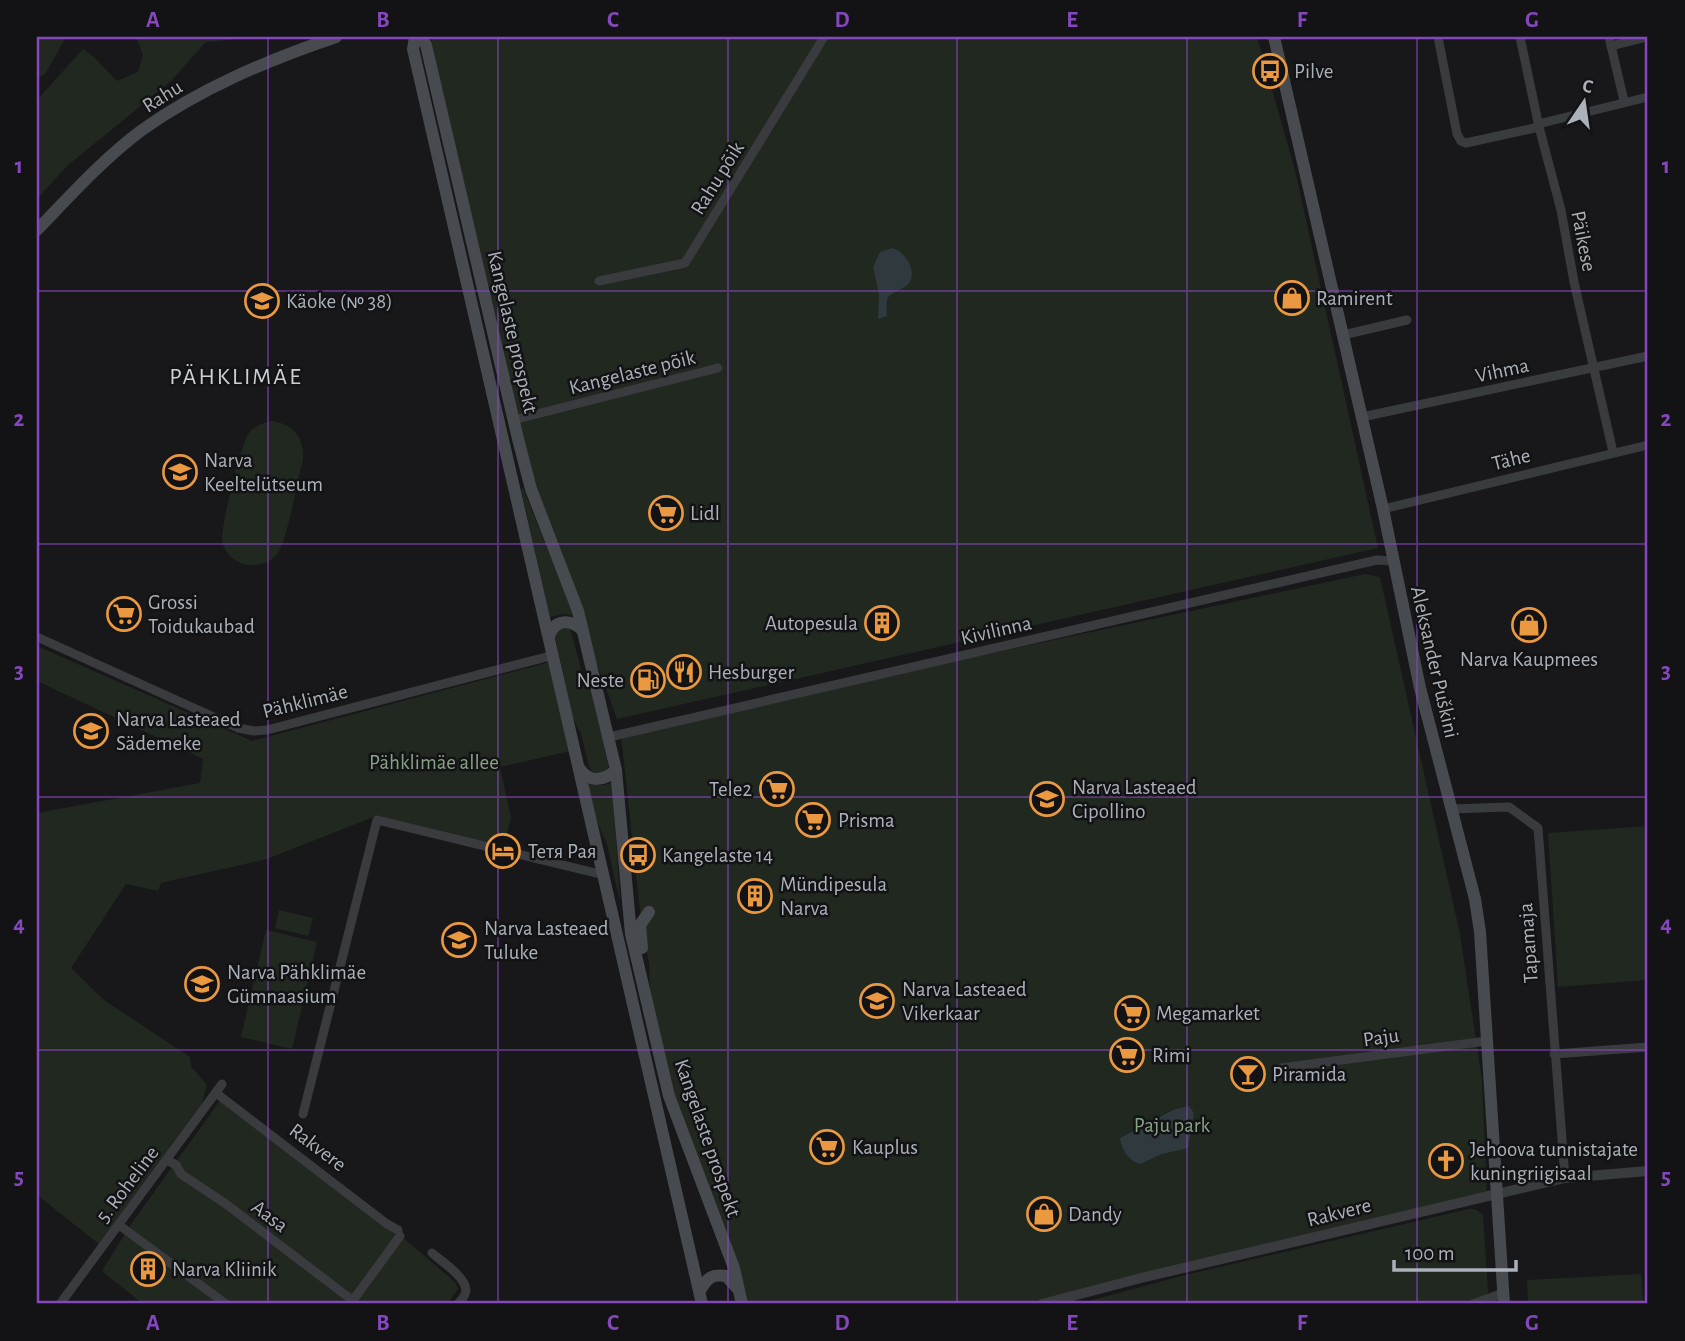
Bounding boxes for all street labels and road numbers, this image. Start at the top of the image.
street label: Rahu [139,76,186,117]
street label: Rahu põik [687,138,748,218]
street label: Päikese [1567,209,1600,273]
street label: Kangelaste prospekt [484,249,541,415]
street label: Kangelaste põik [567,347,698,398]
street label: Vihma [1473,355,1531,386]
street label: Tähe [1490,445,1533,474]
street label: Aleksander Puškini [1407,584,1462,740]
street label: Kivilinna [959,612,1034,649]
street label: Pähklimäe [260,681,350,722]
street label: Tapamaja [1515,902,1542,984]
street label: Paju [1362,1025,1401,1050]
street label: Kangelaste prospekt [671,1056,745,1220]
street label: Rakvere [285,1119,350,1175]
street label: 5. Roheline [92,1142,163,1226]
street label: Rakvere [1305,1194,1373,1231]
street label: Aasa [248,1196,292,1237]

